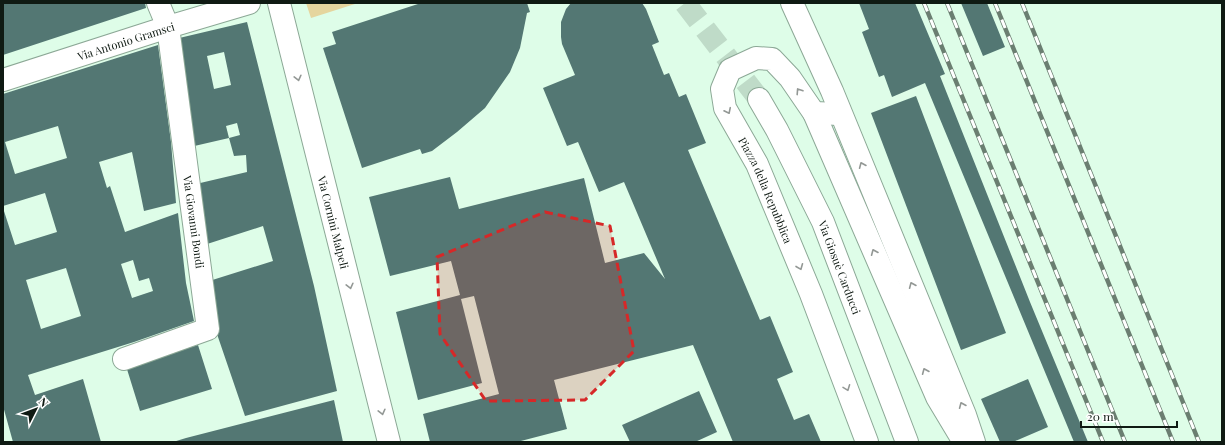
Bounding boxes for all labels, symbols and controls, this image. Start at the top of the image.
street label: Via Antonio Gramsci [74,18,176,63]
one-way arrow [294,75,302,81]
one-way arrow [796,88,804,95]
one-way arrow [723,107,731,114]
street label: Piazza della Repubblica [735,134,797,246]
one-way arrow [858,162,866,169]
street label: Via Cornini Malpeli [315,173,353,270]
street label: Via Giovanni Bondi [180,174,208,269]
street label: Via Giosuè Carducci [815,217,865,316]
one-way arrow [871,248,879,256]
one-way arrow [795,263,803,270]
one-way arrow [346,282,354,289]
one-way arrow [908,282,916,289]
one-way arrow [922,368,930,375]
one-way arrow [842,385,850,392]
north arrow [16,389,56,429]
text: N [36,394,52,410]
one-way arrow [958,402,966,409]
scale bar [1081,403,1177,429]
one-way arrow [377,408,386,415]
text: 20 m [1087,408,1114,424]

